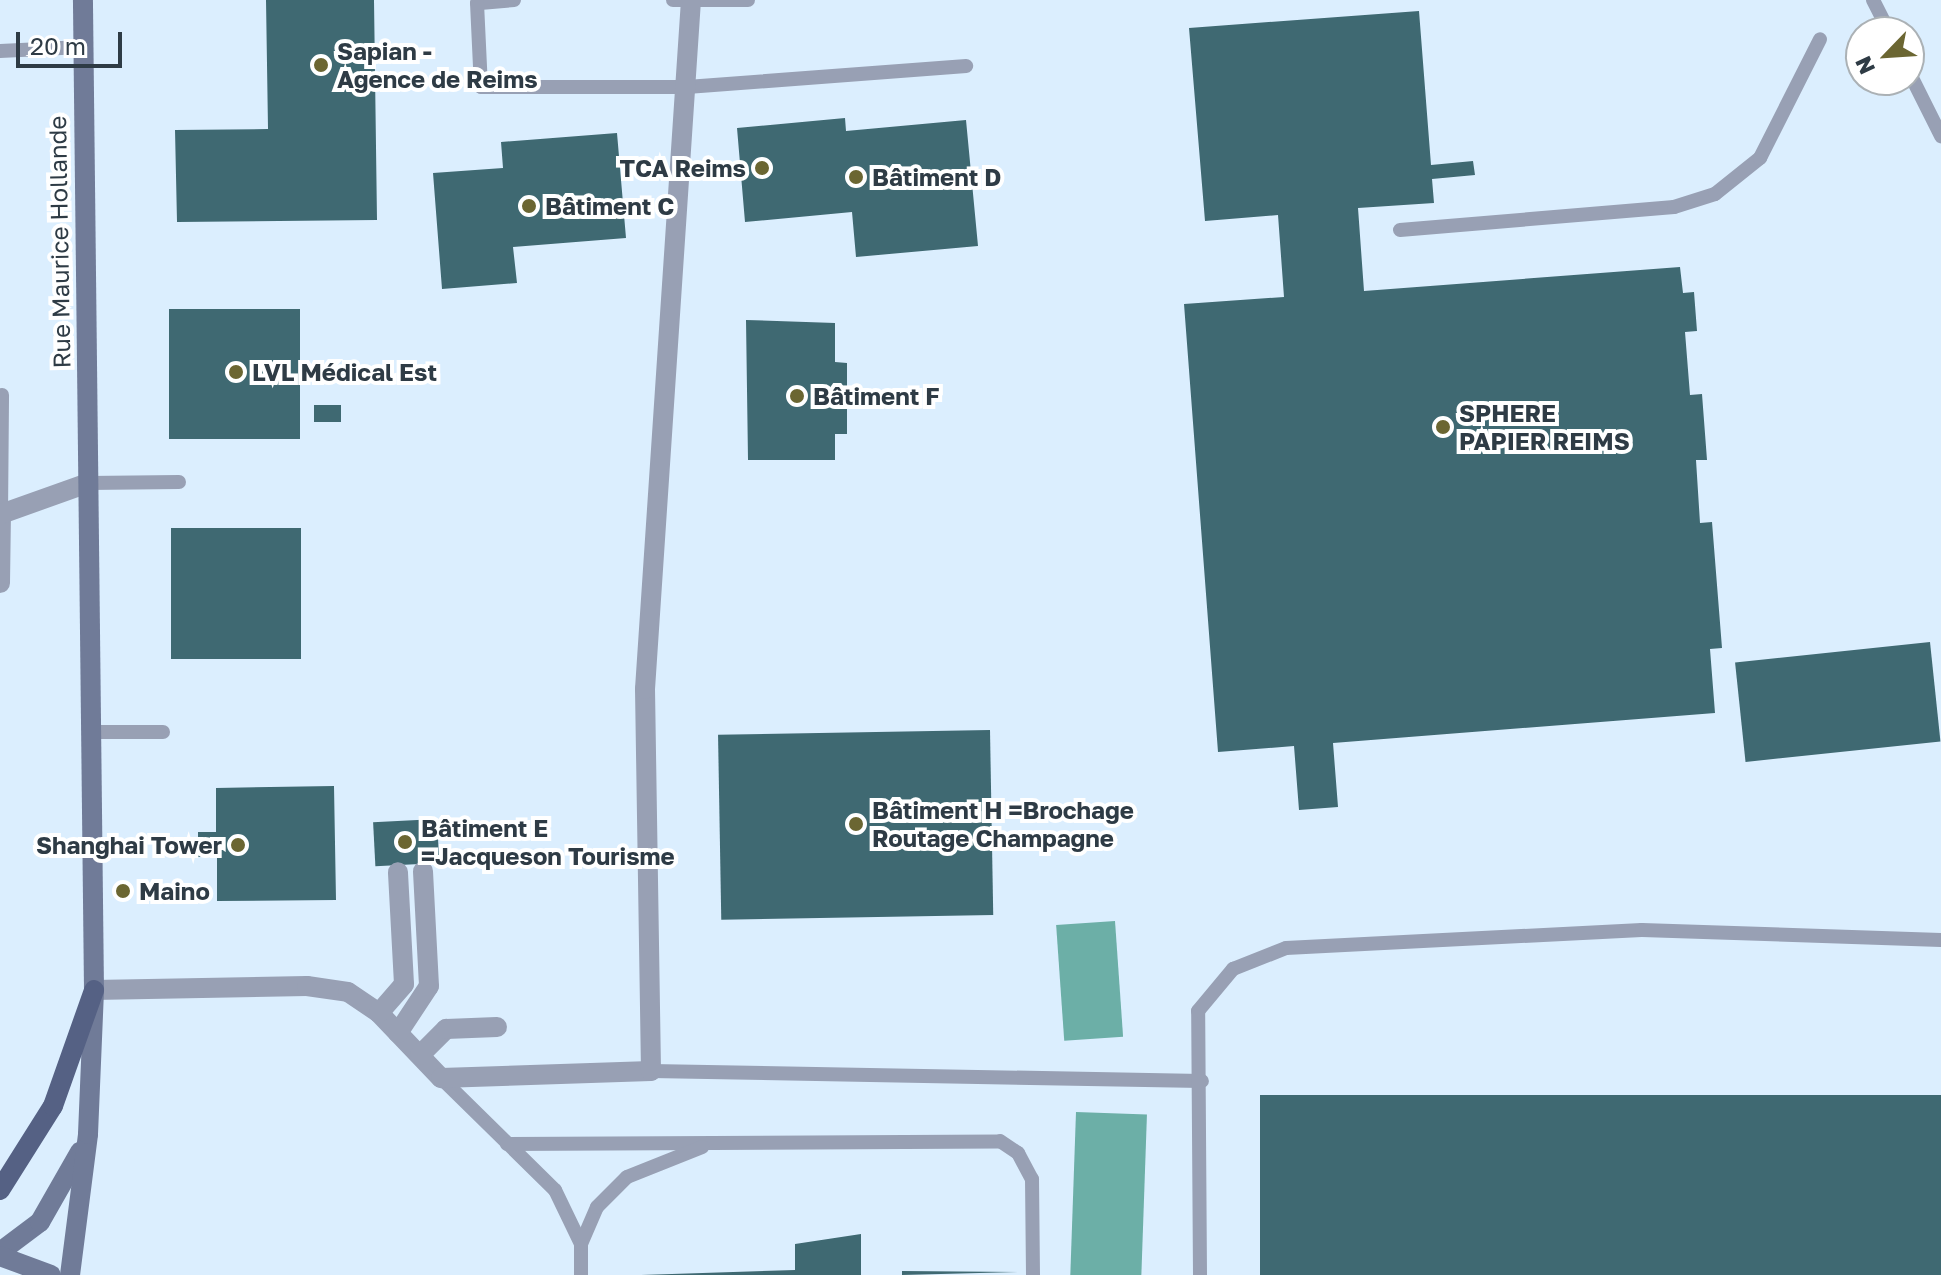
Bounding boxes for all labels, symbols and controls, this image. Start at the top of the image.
scale bar [20,16,126,66]
north arrow [1845,16,1925,96]
text: 20 m [30,31,86,60]
place label: Sapian - Agence de Reims [337,37,538,93]
text: N [1849,52,1880,79]
marker: Sapian - Agence de Reims [312,56,330,74]
street label: Rue Maurice Hollande [42,115,76,369]
place label: TCA Reims [620,154,746,182]
marker: TCA Reims [753,159,771,177]
place label: Bâtiment D [872,163,1001,191]
marker: Bâtiment D [847,168,865,186]
place label: Bâtiment C [545,192,674,220]
marker: Bâtiment C [520,197,538,215]
place label: LVL Médical Est [252,358,437,386]
marker: LVL Médical Est [227,363,245,381]
place label: Bâtiment F [813,382,940,410]
marker: Bâtiment F [788,387,806,405]
place label: SPHERE PAPIER REIMS [1459,399,1630,455]
marker: SPHERE PAPIER REIMS [1434,418,1452,436]
place label: Bâtiment H =Brochage Routage Champagne [872,796,1134,852]
place label: Bâtiment E =Jacqueson Tourisme [421,814,675,870]
marker: Bâtiment H =Brochage Routage Champagne [847,815,865,833]
place label: Shanghai Tower [36,831,222,859]
marker: Bâtiment E =Jacqueson Tourisme [396,833,414,851]
marker: Shanghai Tower [229,836,247,854]
place label: Maino [139,877,210,905]
marker: Maino [114,882,132,900]

